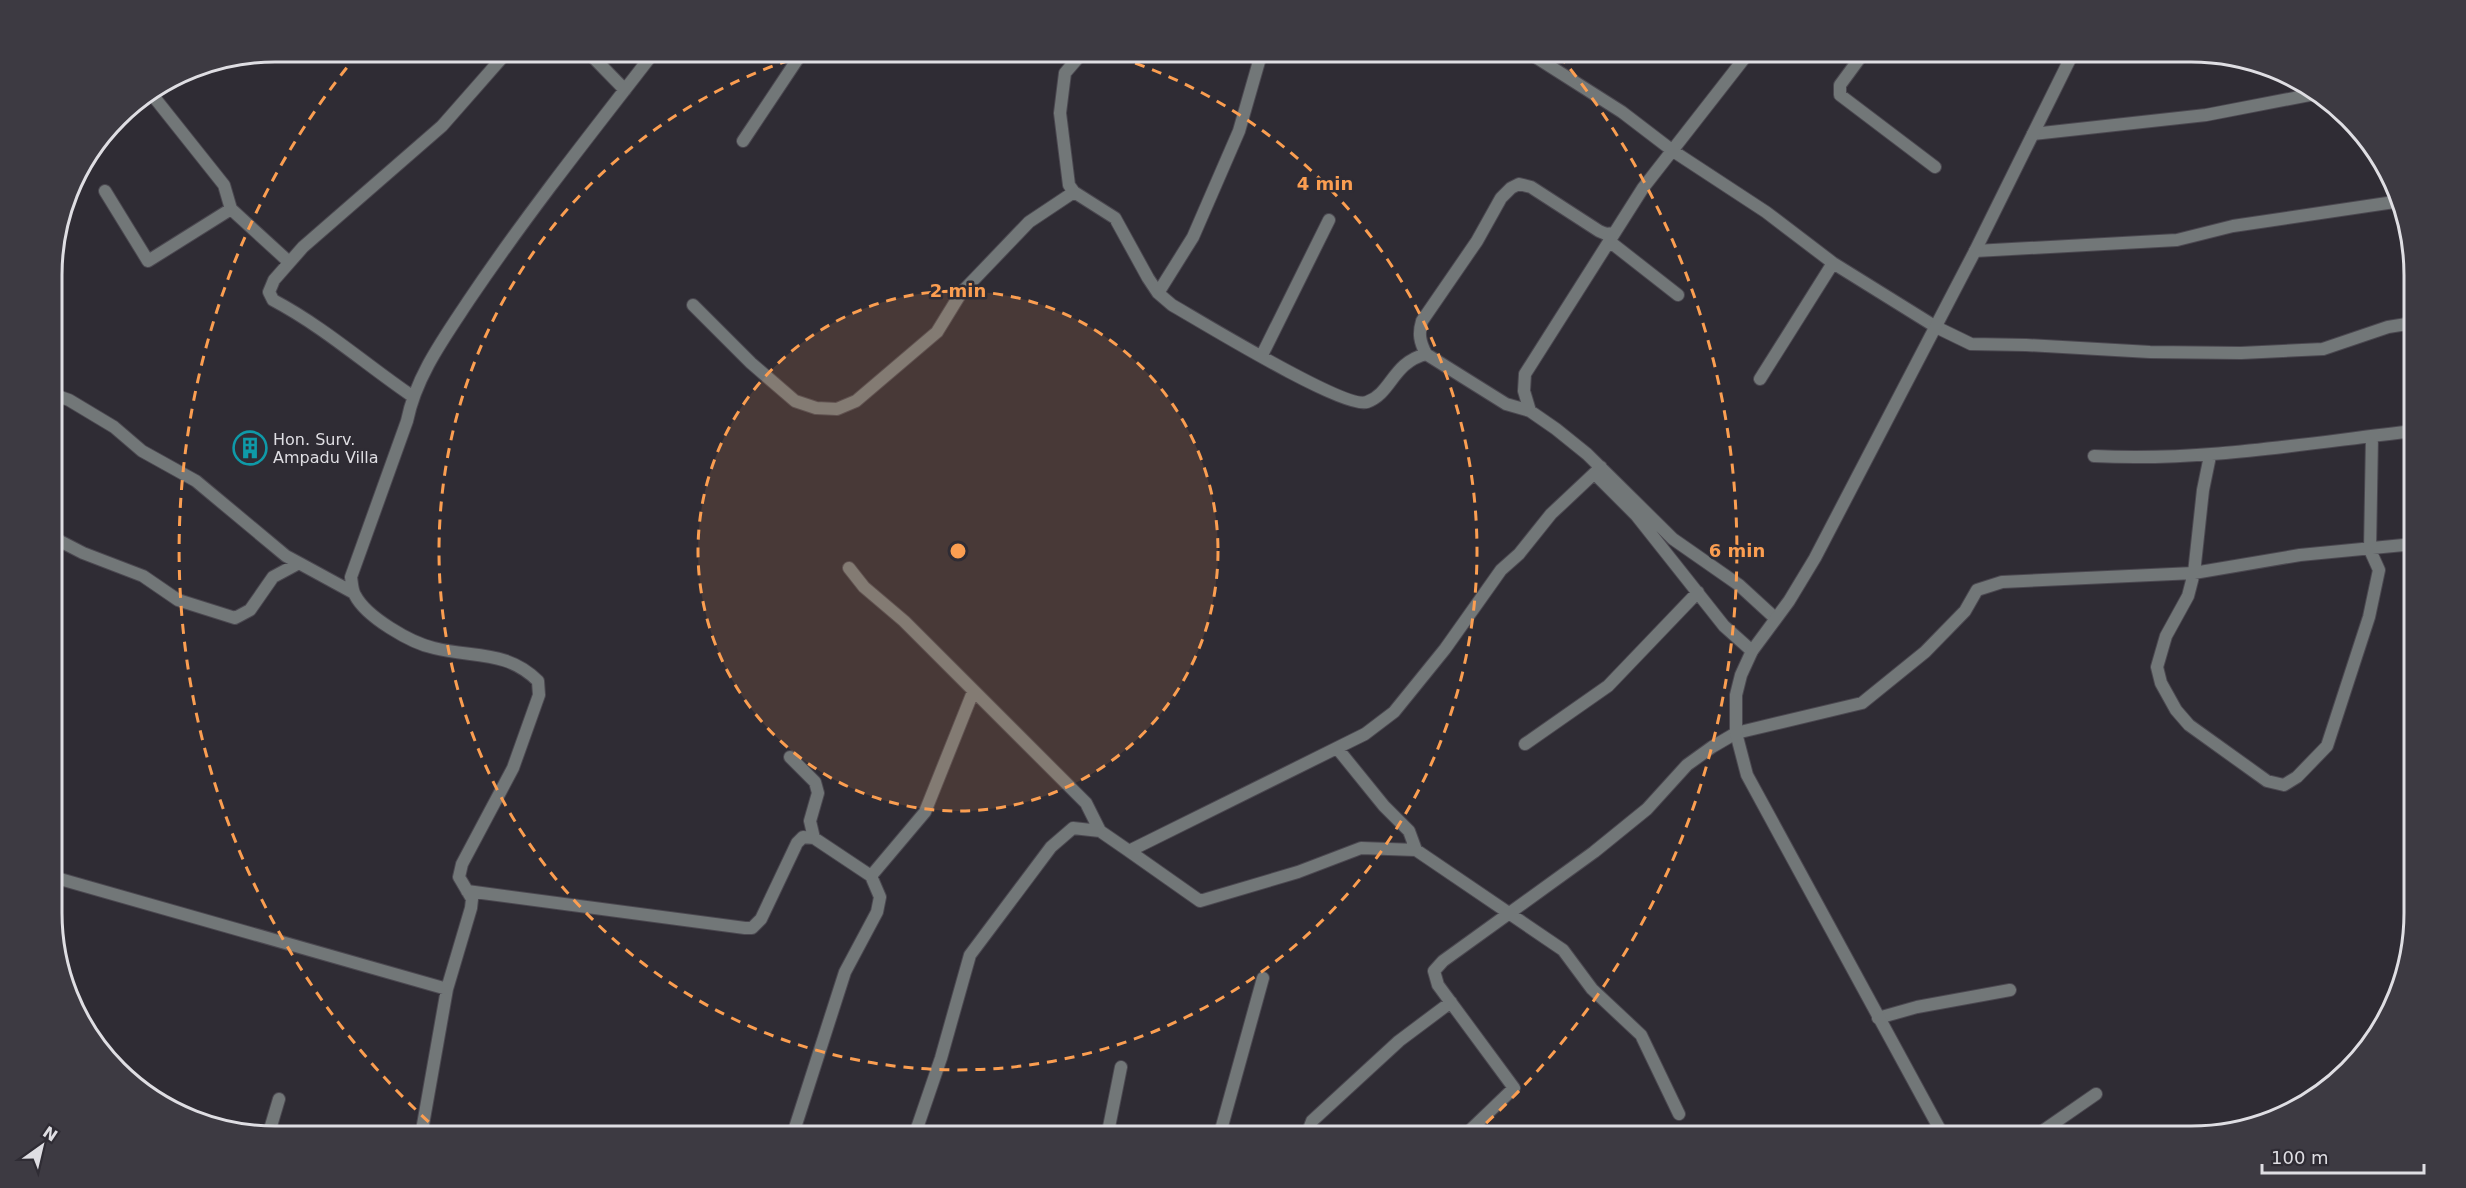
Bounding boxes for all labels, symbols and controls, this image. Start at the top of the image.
text: 4 min [1297,173,1353,194]
text: 2 min [930,280,986,301]
building icon: Hon. Surv. Ampadu Villa [232,430,268,466]
place label: Hon. Surv. Ampadu Villa [273,430,379,467]
text: 6 min [1709,540,1765,561]
centre of rings [948,541,968,561]
north arrow [12,1116,72,1176]
text: N [39,1122,61,1146]
scale bar [2262,1137,2424,1175]
text: 100 m [2271,1147,2329,1168]

